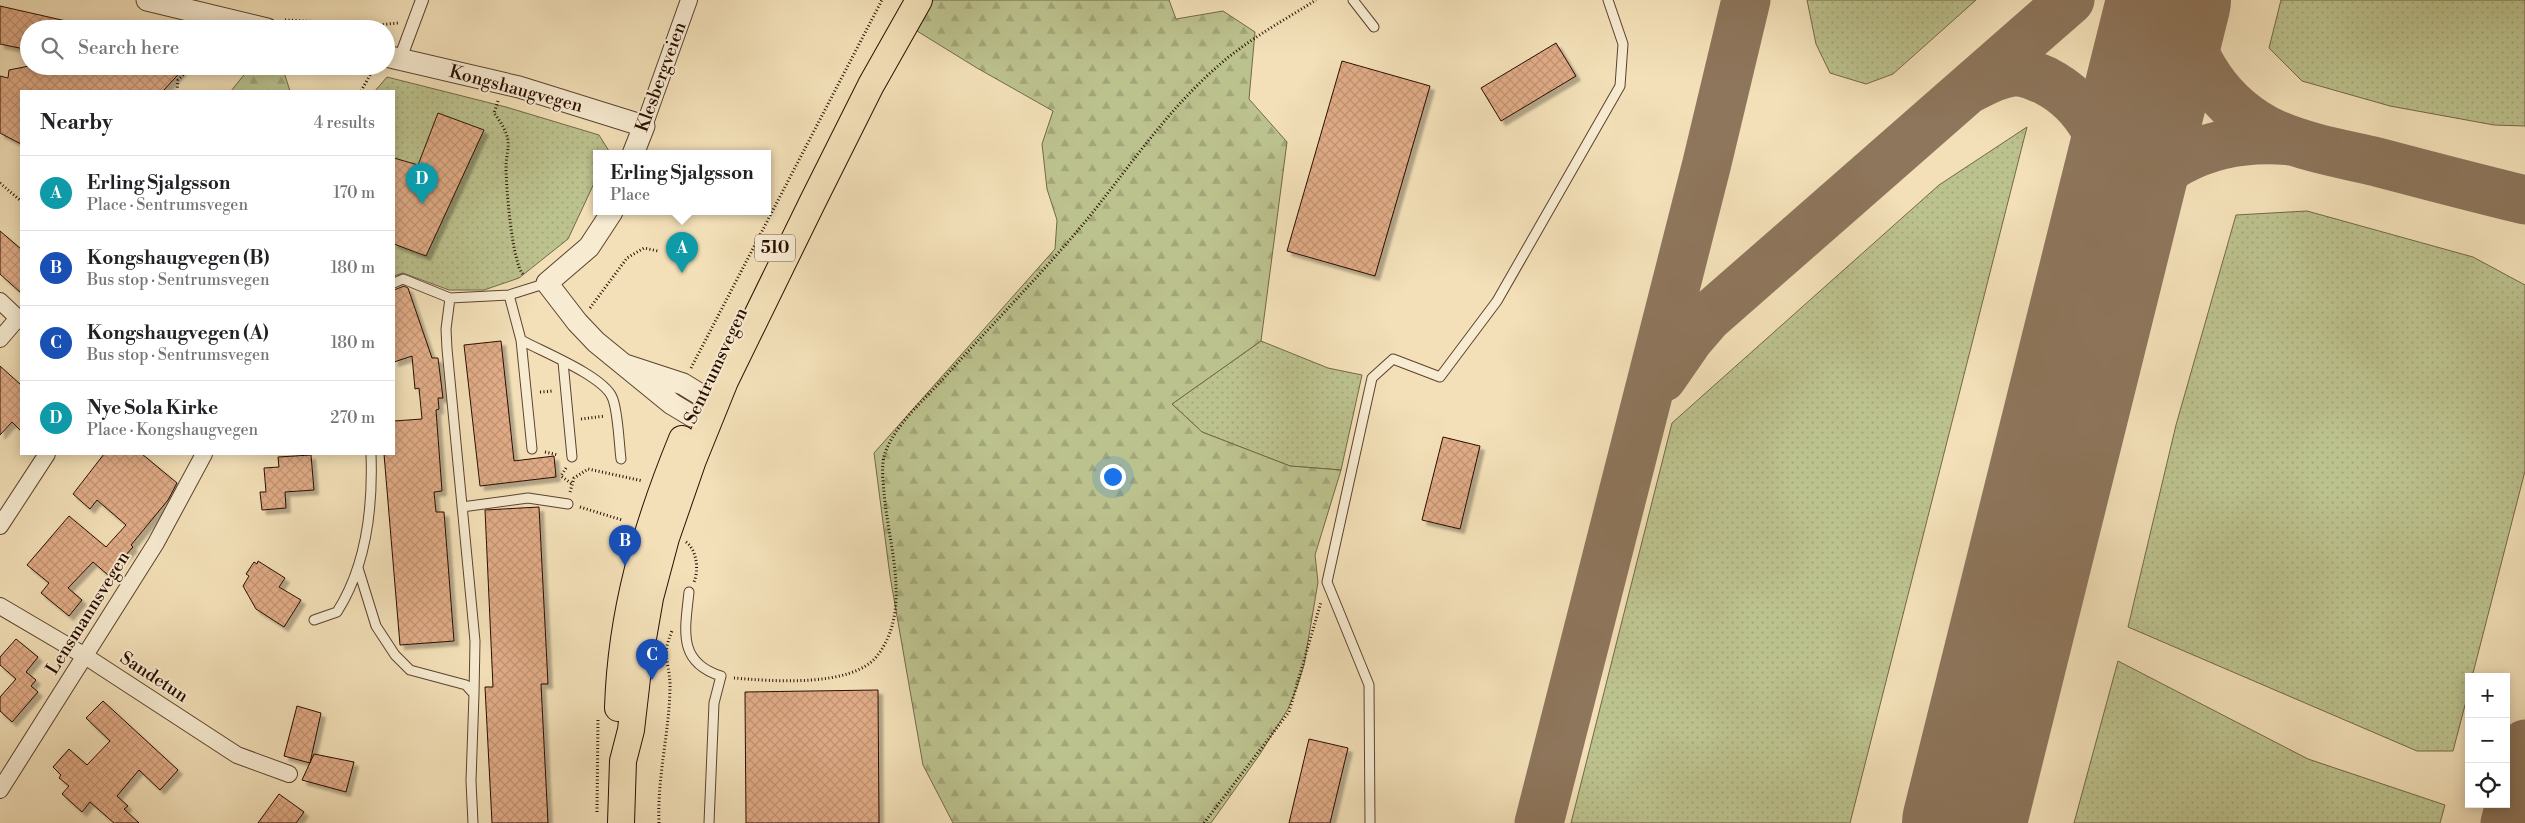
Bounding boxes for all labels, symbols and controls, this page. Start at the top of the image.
street label: Klesbergveien [630,19,692,135]
search box [20,20,395,75]
icon: search [38,34,66,62]
text: Search here [78,36,179,60]
street label: Kongshaugvegen [447,60,585,118]
text: Nearby [40,110,113,136]
text: 4 results [314,113,375,133]
popup [593,150,771,215]
text: Erling Sjalgsson [610,161,754,185]
pin: D [406,163,438,204]
text: Erling Sjalgsson [87,171,231,195]
text: A [50,183,62,203]
text: 170 m [333,183,375,203]
text: Place [610,185,650,205]
text: Place · Sentrumsvegen [87,195,248,215]
pin: A [666,232,698,273]
road number: 510 [755,234,795,262]
text: Kongshaugvegen (B) [87,246,269,270]
text: B [50,258,62,278]
text: 180 m [331,258,375,278]
text: Bus stop · Sentrumsvegen [87,270,270,290]
street label: Sentrumsvegen [679,304,753,428]
text: Kongshaugvegen (A) [87,321,269,345]
text: C [50,333,62,353]
text: 180 m [331,333,375,353]
text: Bus stop · Sentrumsvegen [87,345,270,365]
text: Nye Sola Kirke [87,396,218,420]
text: D [50,408,62,428]
text: 270 m [330,408,375,428]
text: Place · Kongshaugvegen [87,420,258,440]
your location [1100,464,1126,490]
pin: B [609,525,641,566]
street label: Lensmannsvegen [41,547,135,679]
pin: C [636,639,668,680]
street label: Sandetun [116,646,193,708]
map controls [2465,673,2510,808]
button: + [2465,673,2510,718]
button: − [2465,718,2510,763]
button: locate [2465,763,2510,808]

